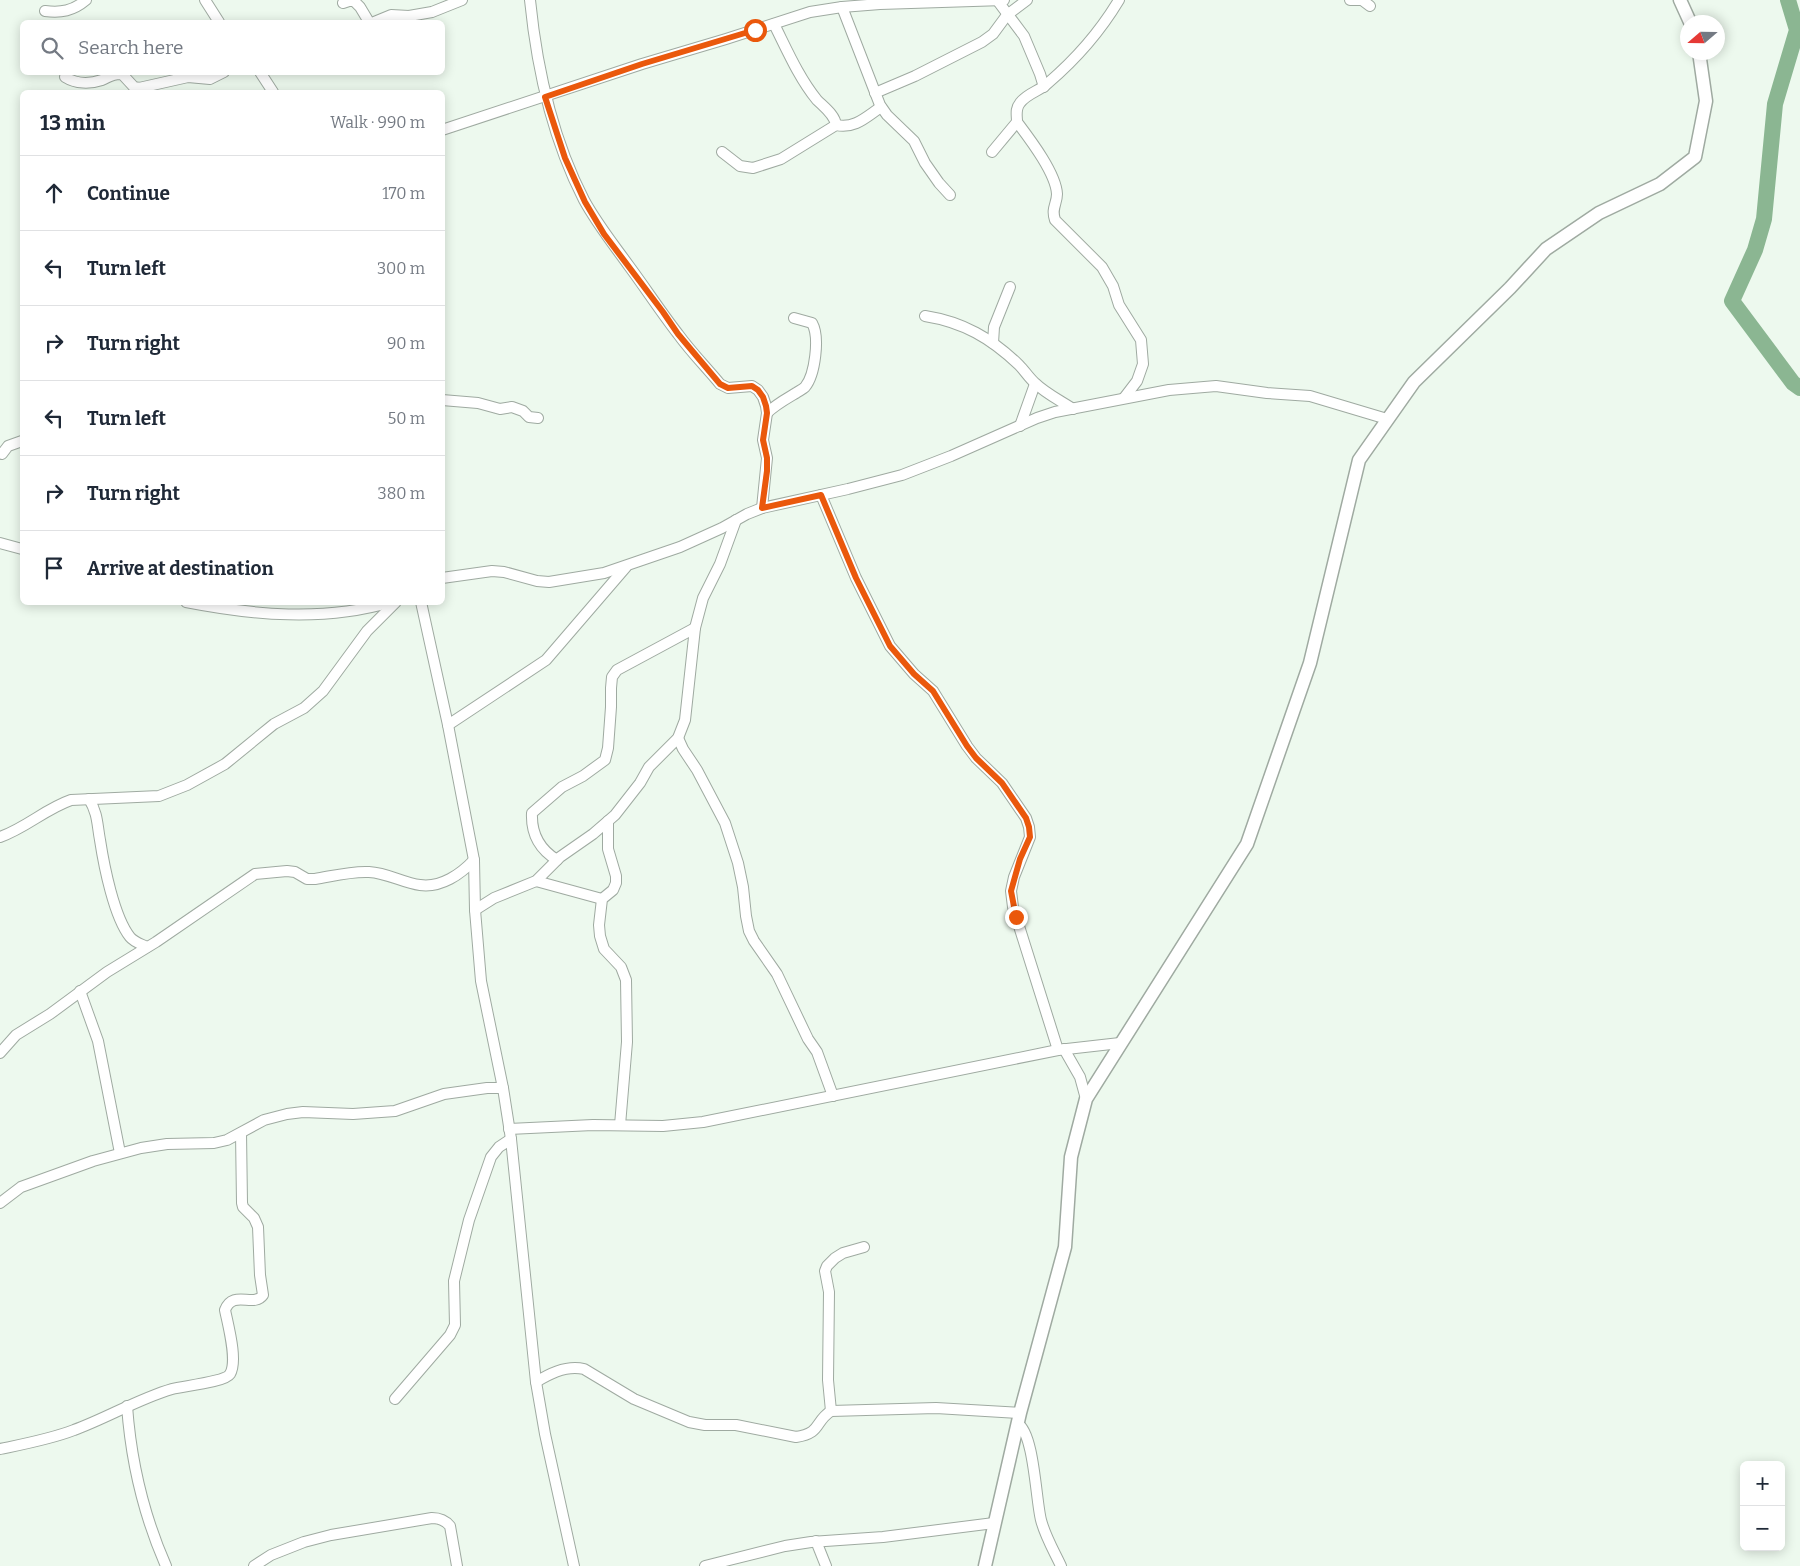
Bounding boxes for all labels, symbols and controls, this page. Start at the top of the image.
north arrow [1680,15,1725,60]
route start [744,19,767,42]
search box [20,20,445,75]
icon: search [38,34,66,62]
text: Search here [78,36,183,59]
text: 13 min [40,110,105,136]
text: Walk · 990 m [330,113,425,132]
icon: ahead [40,179,68,207]
text: Continue [87,182,170,205]
text: 170 m [382,184,425,203]
icon: left [40,254,68,282]
text: Turn left [87,257,166,280]
text: 300 m [377,259,425,278]
icon: right [40,329,68,357]
text: Turn right [87,332,180,355]
text: 90 m [387,334,425,353]
icon: left [40,404,68,432]
text: Turn left [87,407,166,430]
text: 50 m [388,409,425,428]
icon: right [40,479,68,507]
text: Turn right [87,482,180,505]
text: 380 m [378,484,425,503]
icon: arrive [40,554,68,582]
text: Arrive at destination [87,557,274,580]
route end [1005,906,1028,929]
map controls [1740,1461,1785,1551]
button: + [1740,1461,1785,1506]
button: − [1740,1506,1785,1551]

